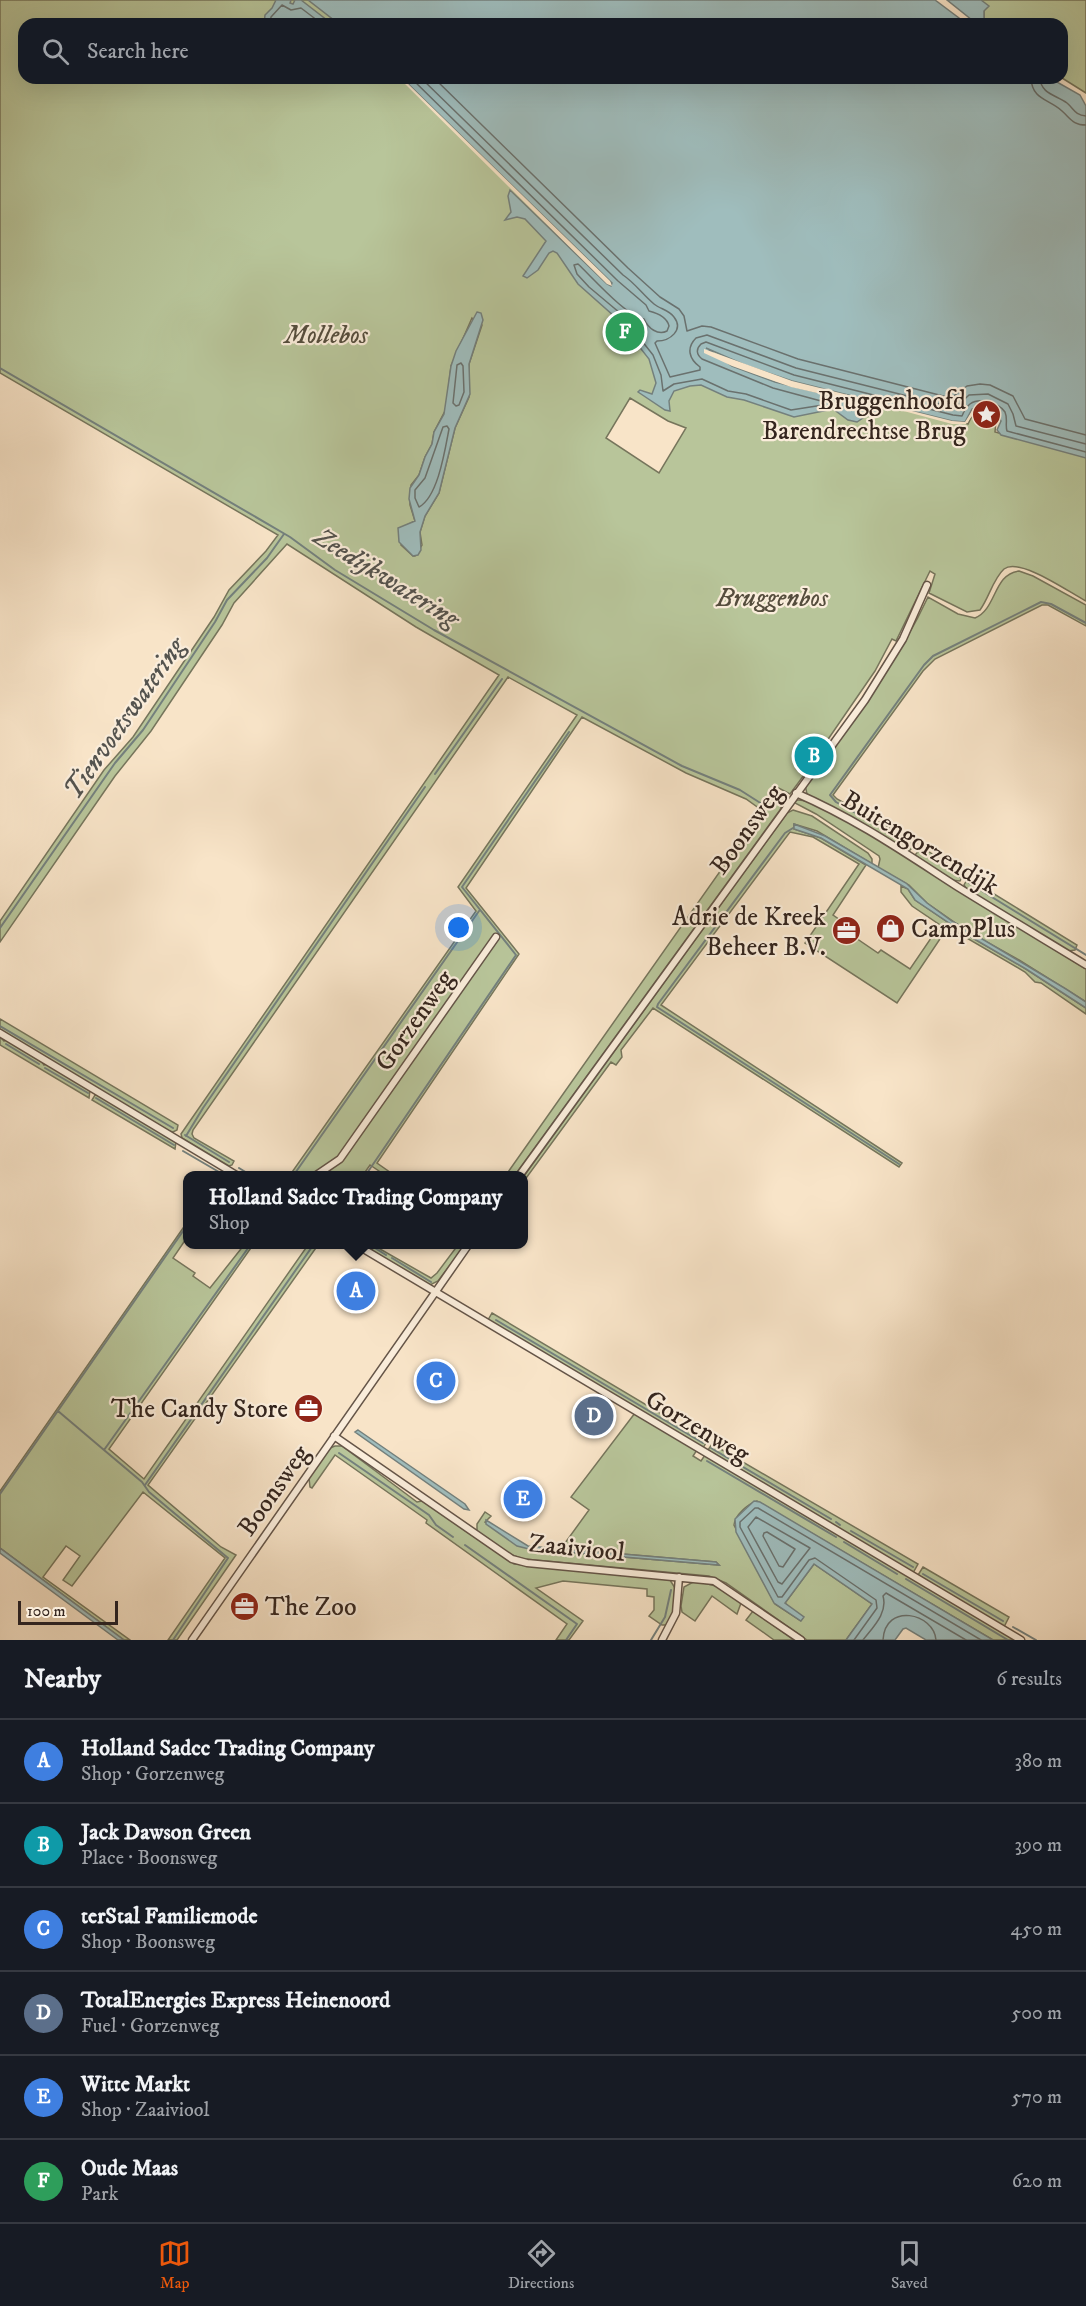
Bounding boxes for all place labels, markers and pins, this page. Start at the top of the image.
pin: F [606,310,644,354]
place label: Bruggenhoofd Barendrechtse Brug [762,385,966,448]
place icon: Bruggenhoofd Barendrechtse Brug [971,399,1003,431]
pin: B [794,734,834,778]
place label: Adrie de Kreek Beheer B.V. [672,901,826,964]
shop icon: CampPlus [874,912,906,944]
place label: CampPlus [911,913,1015,946]
office icon: Adrie de Kreek Beheer B.V. [831,915,863,947]
pin: A [336,1268,376,1314]
pin: C [416,1358,456,1404]
office icon: The Candy Store [293,1392,325,1424]
place label: The Candy Store [111,1393,288,1426]
pin: D [574,1394,614,1438]
pin: E [504,1476,542,1522]
office icon: The Zoo [228,1590,260,1622]
place label: The Zoo [265,1591,357,1624]

